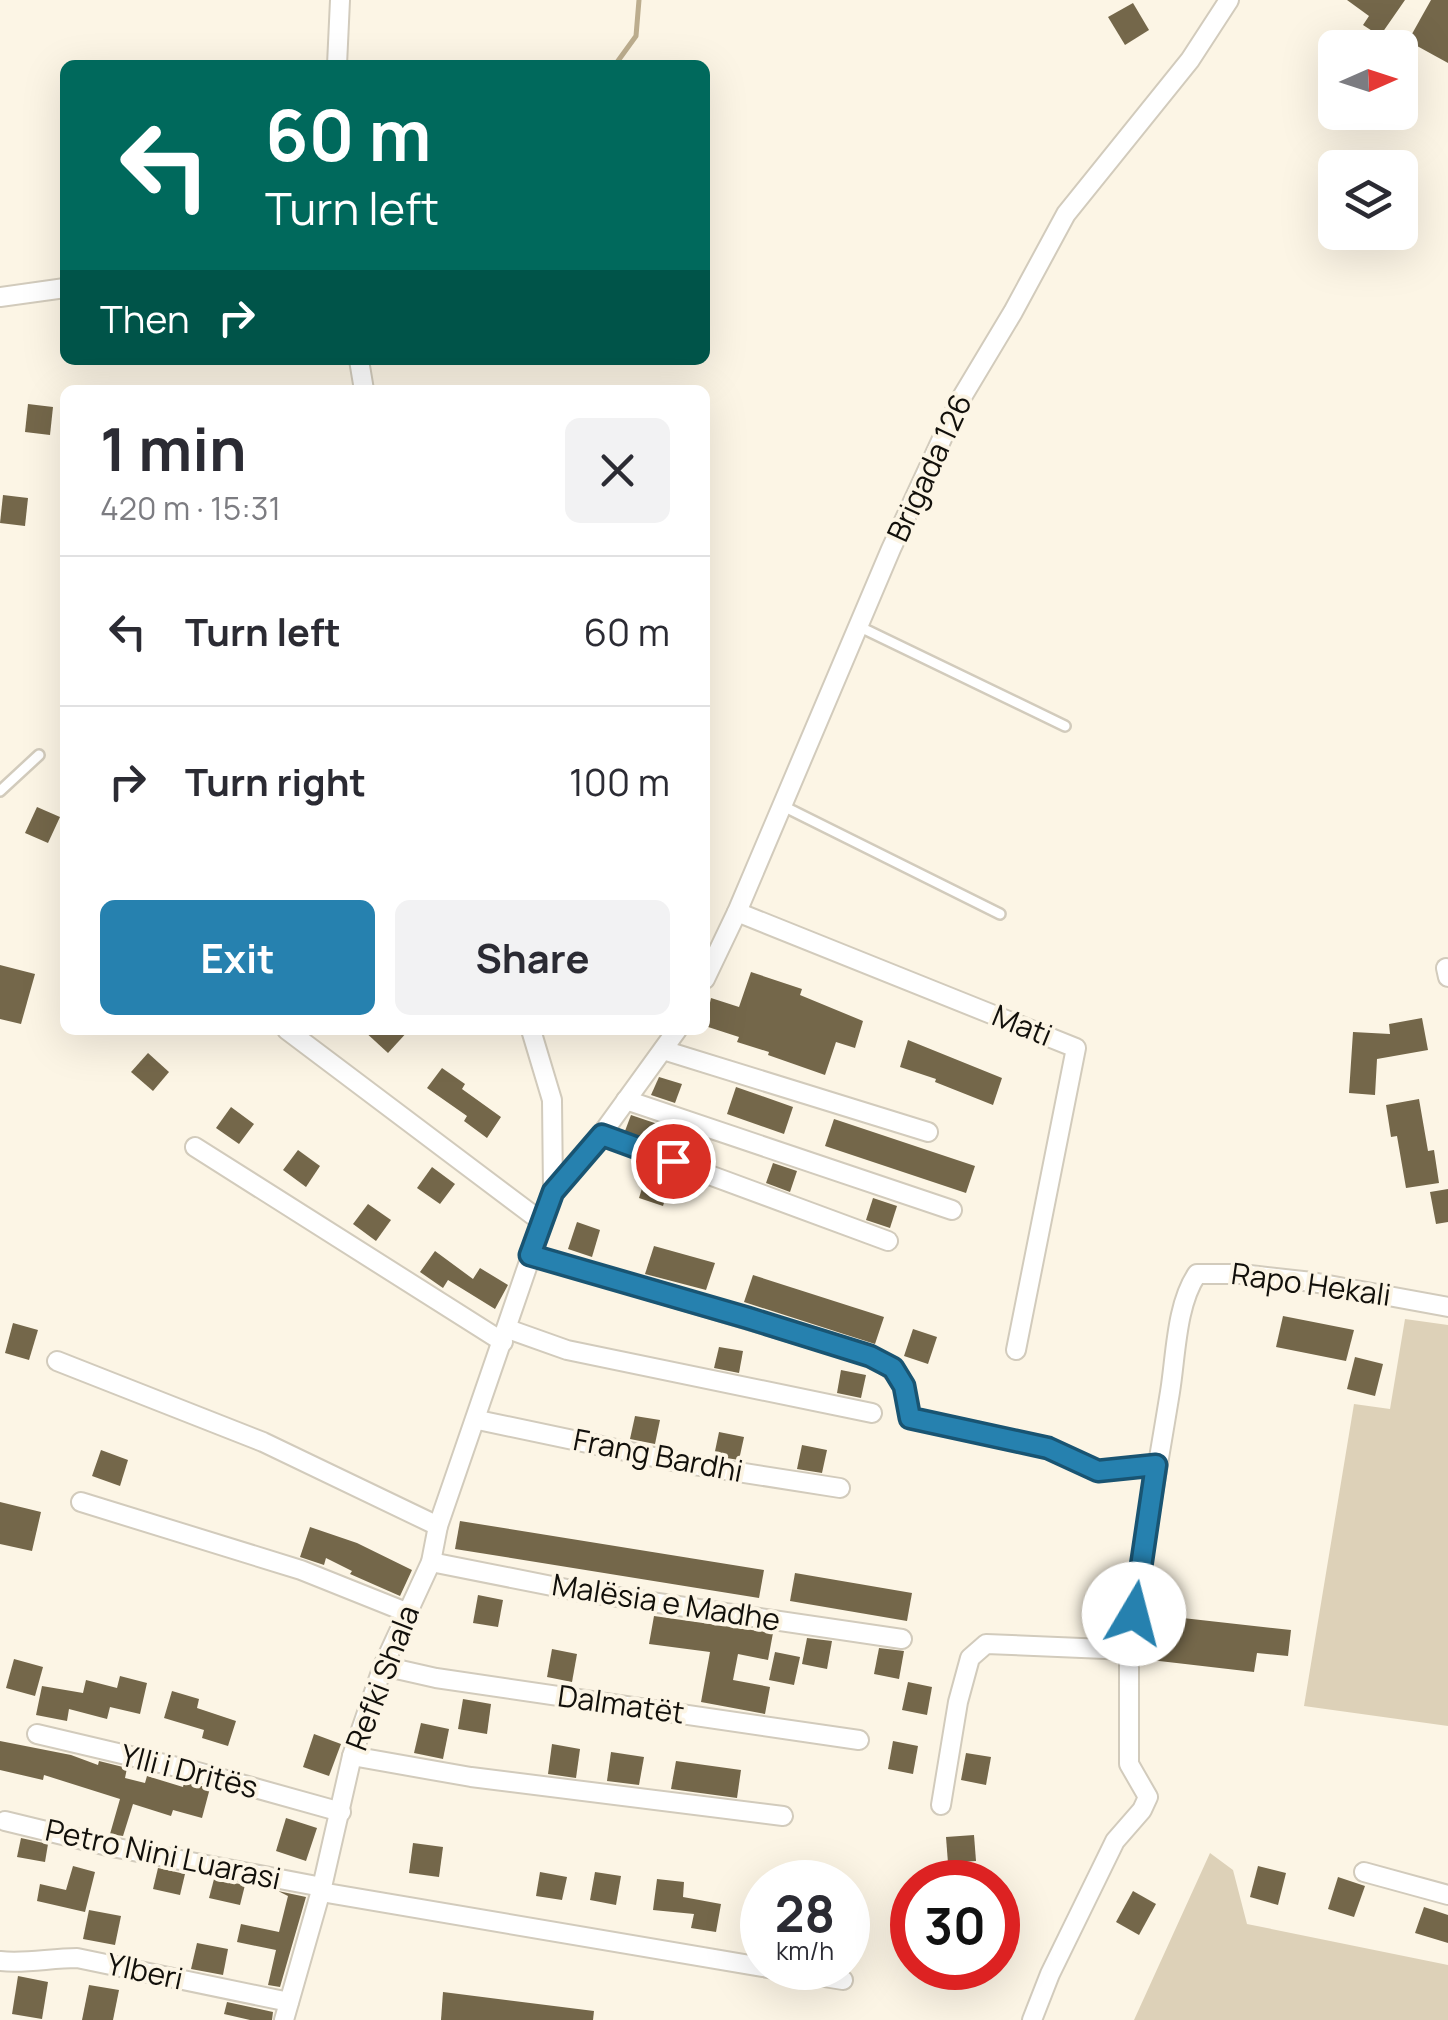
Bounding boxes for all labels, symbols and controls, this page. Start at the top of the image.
north arrow [1318,30,1418,130]
map controls [1318,30,1418,250]
text: 60 m [265,86,432,182]
icon: left [100,100,230,230]
button: layers [1318,150,1418,250]
text: Turn left [265,177,439,239]
icon: right [209,290,264,345]
text: Then [100,292,189,344]
street label: Brigada 126 [877,387,981,548]
text: 1 min [100,407,247,489]
button: close [565,418,670,523]
text: 420 m · 15:31 [100,486,281,530]
icon: left [100,604,155,659]
text: Turn left [185,605,341,657]
text: 60 m [583,605,670,657]
icon: right [100,754,155,809]
text: Turn right [185,755,366,807]
text: 100 m [569,755,670,807]
button: Exit [100,900,375,1015]
button: Share [395,900,670,1015]
street label: Mati [987,994,1058,1055]
pin [631,1119,716,1204]
icon: arrive [646,1134,701,1189]
street label: Rapo Hekali [1229,1252,1394,1315]
street label: Frang Bardhi [570,1418,746,1491]
position arrow [1082,1562,1186,1666]
street label: Malësia e Madhe [549,1563,783,1640]
street label: Refki Shala [335,1599,428,1756]
street label: Dalmatët [555,1674,687,1733]
street label: Ylli i Dritës [116,1734,262,1807]
street label: Petro Nini Luarasi [42,1809,285,1898]
speed limit sign: 30 [890,1860,1020,1990]
text: 28 [775,1879,835,1947]
text: km/h [776,1933,834,1968]
street label: Ylberi [103,1942,187,1999]

